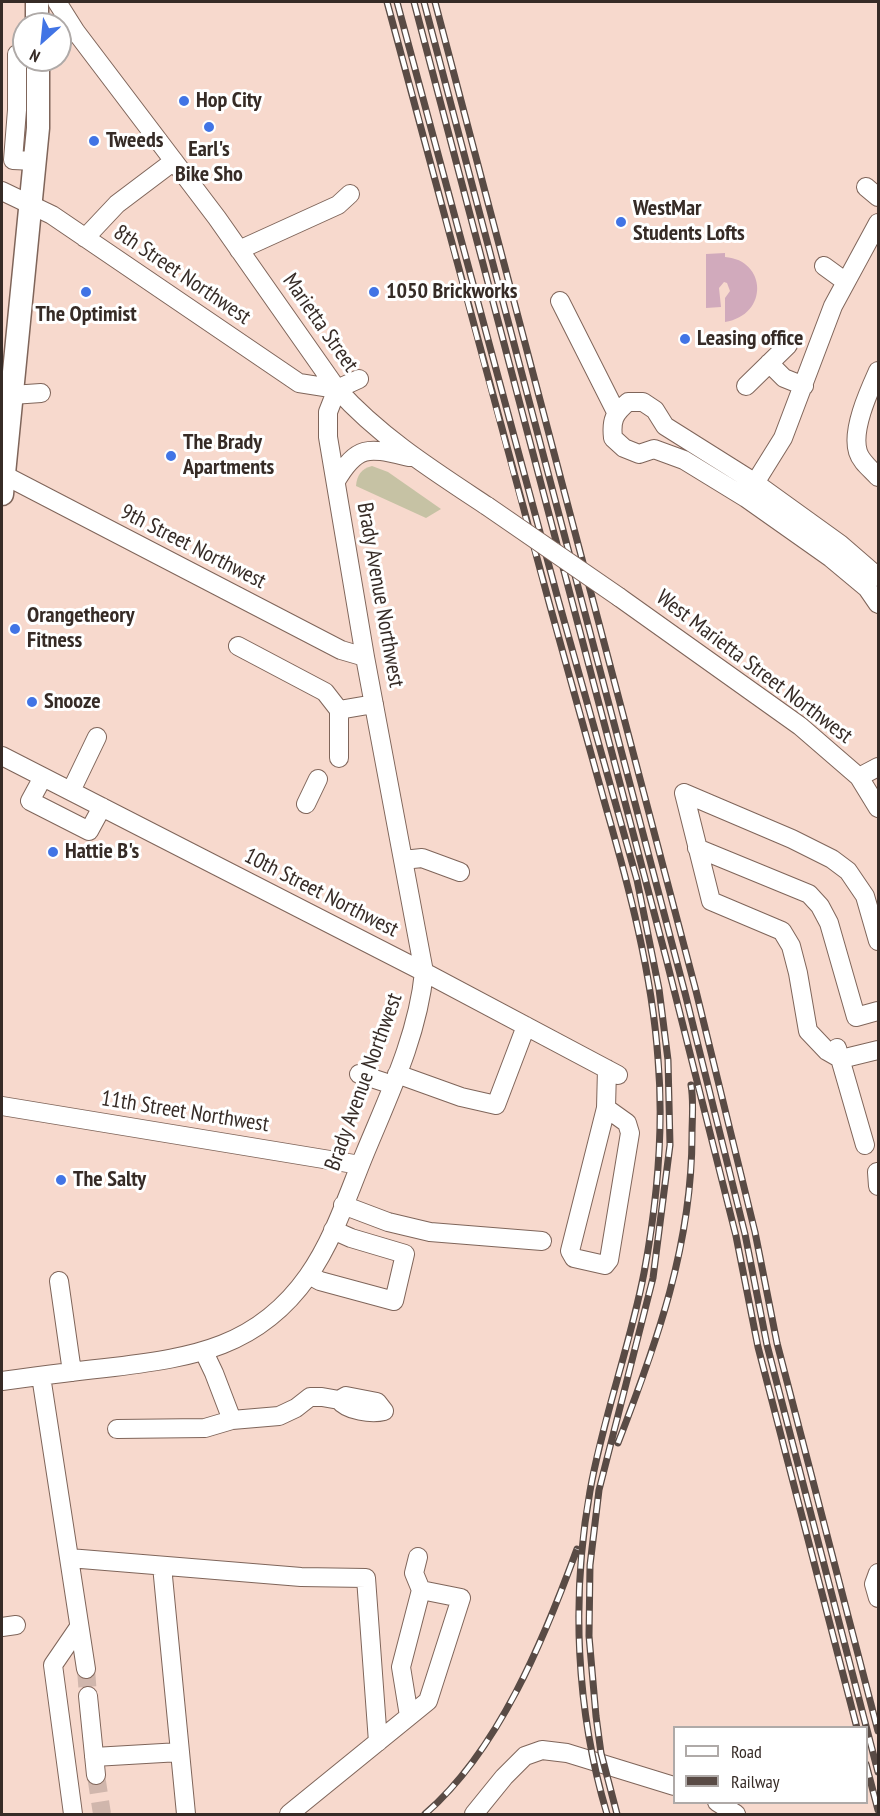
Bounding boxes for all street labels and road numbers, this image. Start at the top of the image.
street label: 8th Street Northwest [109,219,255,331]
street label: Marietta Street [277,269,363,377]
street label: 9th Street Northwest [116,499,270,595]
street label: Brady Avenue Northwest [351,501,409,689]
street label: West Marietta Street Northwest [651,585,857,749]
street label: 10th Street Northwest [240,843,402,943]
street label: Brady Avenue Northwest [320,990,408,1174]
street label: 11th Street Northwest [99,1086,271,1138]

